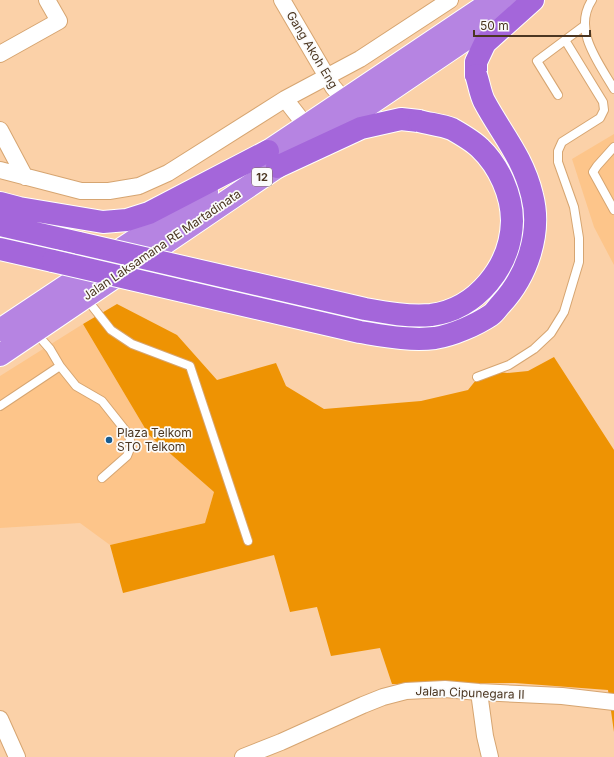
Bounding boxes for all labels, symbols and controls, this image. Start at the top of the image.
street label: Gang Akoh Eng [283,8,341,91]
scale bar [474,12,590,38]
text: 50 m [480,18,509,33]
road number: 12 [252,168,272,186]
street label: Jalan Laksamana RE Martadinata [80,186,244,303]
place label: Plaza Telkom STO Telkom [117,425,192,454]
marker: Plaza Telkom STO Telkom [104,435,114,445]
street label: Jalan Cipunegara II [415,683,525,702]

